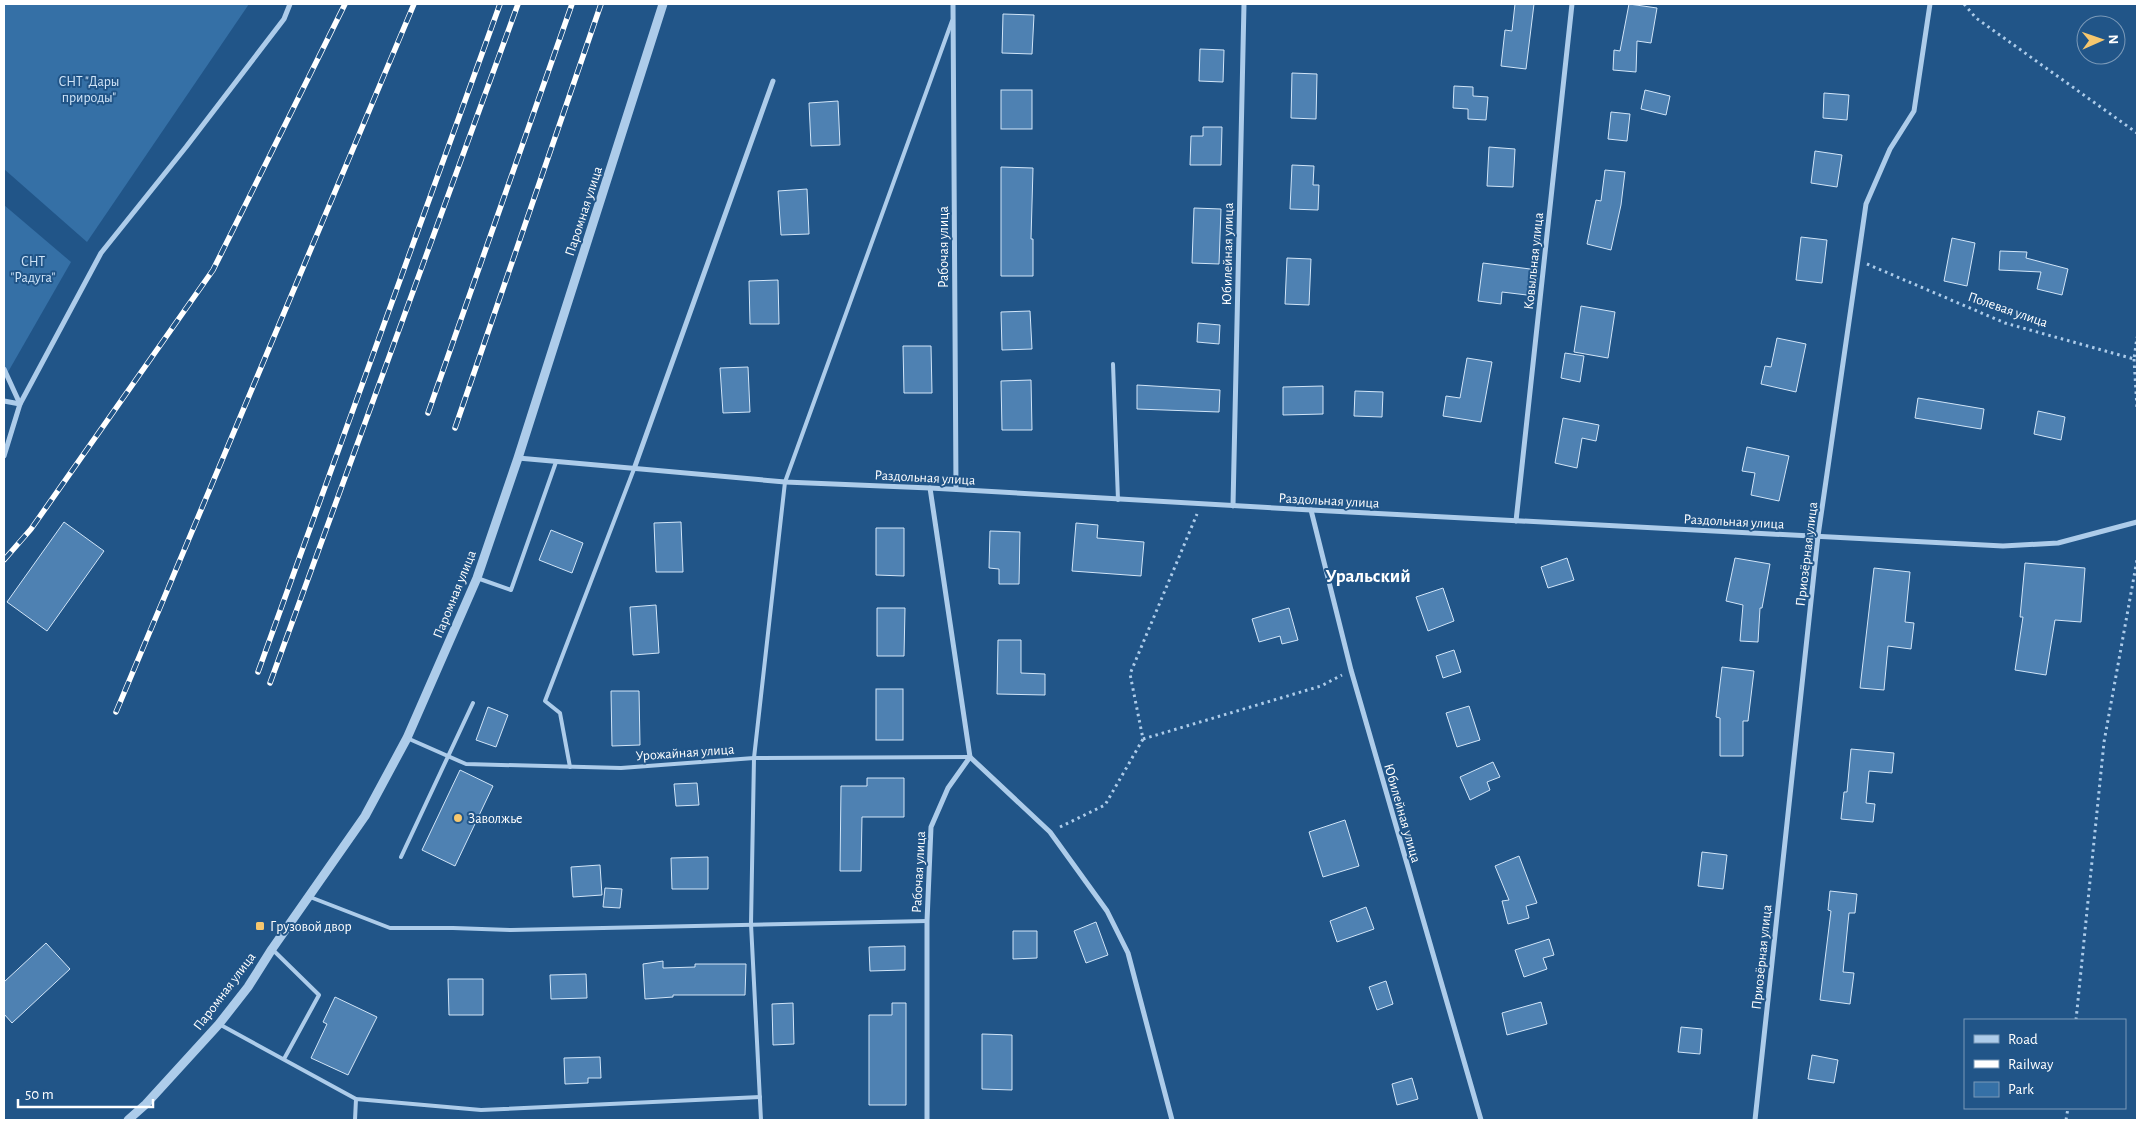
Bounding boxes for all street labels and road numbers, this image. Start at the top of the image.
street label: Паромная улица [563,164,605,258]
street label: Юбилейная улица [1220,202,1236,306]
street label: Рабочая улица [937,205,951,288]
street label: Ковыльная улица [1522,211,1546,310]
street label: Полевая улица [1966,290,2050,330]
street label: Раздольная улица [874,468,976,488]
street label: Раздольная улица [1278,491,1380,511]
street label: Приозёрная улица [1794,500,1820,607]
street label: Раздольная улица [1683,512,1785,532]
street label: Паромная улица [431,548,479,640]
street label: Урожайная улица [635,743,736,763]
street label: Юбилейная улица [1381,762,1423,865]
street label: Рабочая улица [910,830,928,913]
street label: Приозёрная улица [1750,903,1775,1010]
street label: Паромная улица [191,950,259,1033]

